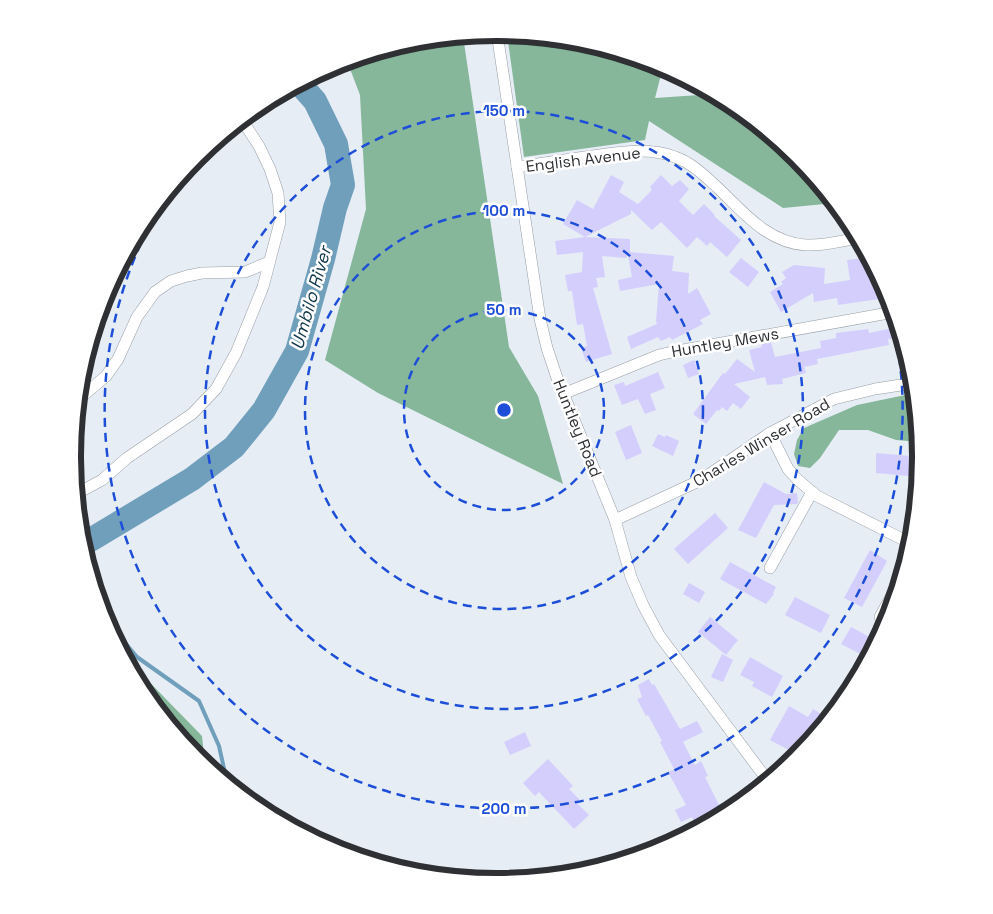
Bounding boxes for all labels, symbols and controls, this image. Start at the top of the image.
text: 150 m [483,101,525,120]
street label: English Avenue [524,142,642,177]
text: 100 m [483,201,525,220]
water label: Umbilo River [285,242,337,352]
text: 50 m [486,300,522,319]
street label: Huntley Mews [670,323,781,362]
street label: Huntley Road [548,376,607,480]
street label: Charles Winser Road [689,393,834,492]
centre of rings [495,401,513,419]
text: 200 m [482,799,526,818]

